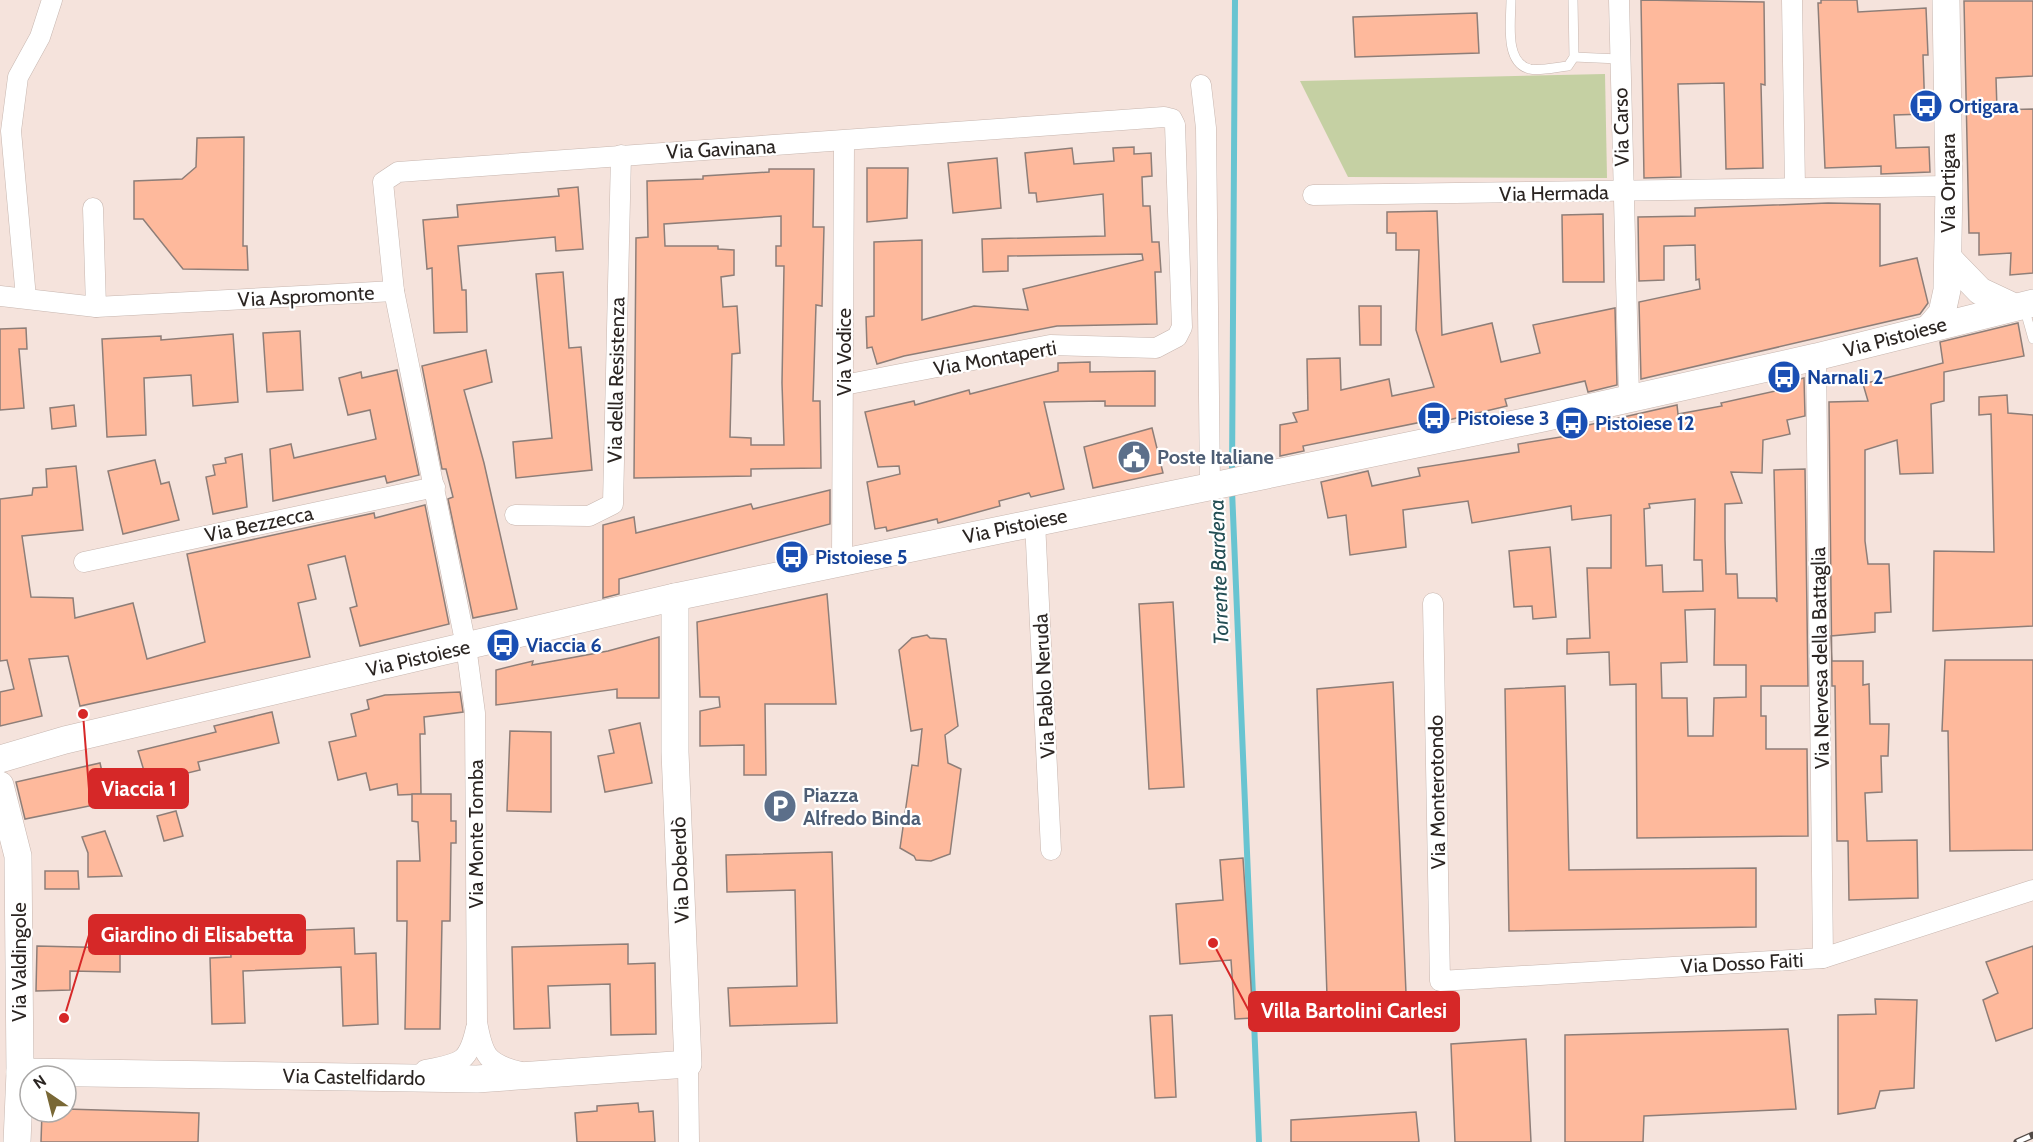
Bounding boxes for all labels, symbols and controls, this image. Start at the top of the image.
street label: Via Carso [1608,87,1634,167]
bus stop icon: Ortigara [1908,88,1944,124]
place label: Ortigara [1949,94,2019,118]
street label: Via Ortigara [1936,133,1960,233]
street label: Via Gavinana [666,134,777,164]
street label: Via Hermada [1499,180,1609,206]
street label: Via Aspromonte [237,280,375,312]
street label: Via della Resistenza [603,296,629,463]
street label: Via Vodice [832,308,856,396]
street label: Via Pistoiese [1841,312,1949,362]
street label: Via Montaperti [932,335,1058,381]
bus stop icon: Narnali 2 [1766,359,1802,395]
place label: Narnali 2 [1807,365,1884,389]
bus stop icon: Pistoiese 3 [1416,400,1452,436]
bus stop icon: Pistoiese 12 [1554,405,1590,441]
place label: Pistoiese 3 [1457,406,1549,430]
place label: Pistoiese 12 [1595,411,1695,435]
public building icon: Poste Italiane [1116,439,1152,475]
place label: Poste Italiane [1157,445,1274,469]
water label: Torrente Bardena [1203,499,1234,645]
street label: Via Bezzecca [203,501,316,547]
street label: Via Pistoiese [961,503,1069,549]
bus stop icon: Pistoiese 5 [774,539,810,575]
place label: Pistoiese 5 [815,545,907,569]
street label: Via Nervesa della Battaglia [1806,546,1834,769]
street label: Via Pablo Neruda [1028,613,1060,759]
bus stop icon: Viaccia 6 [485,627,521,663]
place label: Viaccia 6 [526,633,602,657]
street label: Via Pistoiese [364,634,472,682]
street label: Via Monterotondo [1424,715,1450,869]
street label: Via Monte Tomba [464,759,488,909]
callout: Viaccia 1 [89,769,188,808]
text: Viaccia 1 [101,776,177,801]
place label: Piazza Alfredo Binda [803,783,921,830]
parking icon: Piazza Alfredo Binda [762,788,798,824]
street label: Via Doberdò [666,816,694,924]
street label: Via Valdingole [7,902,31,1022]
callout: Giardino di Elisabetta [89,915,305,954]
text: Giardino di Elisabetta [101,922,294,947]
street label: Via Dosso Faiti [1680,948,1804,978]
callout: Villa Bartolini Carlesi [1249,992,1459,1031]
text: Villa Bartolini Carlesi [1261,998,1447,1023]
north arrow [18,1064,78,1124]
street label: Via Castelfidardo [282,1064,426,1090]
text: N [30,1071,50,1093]

